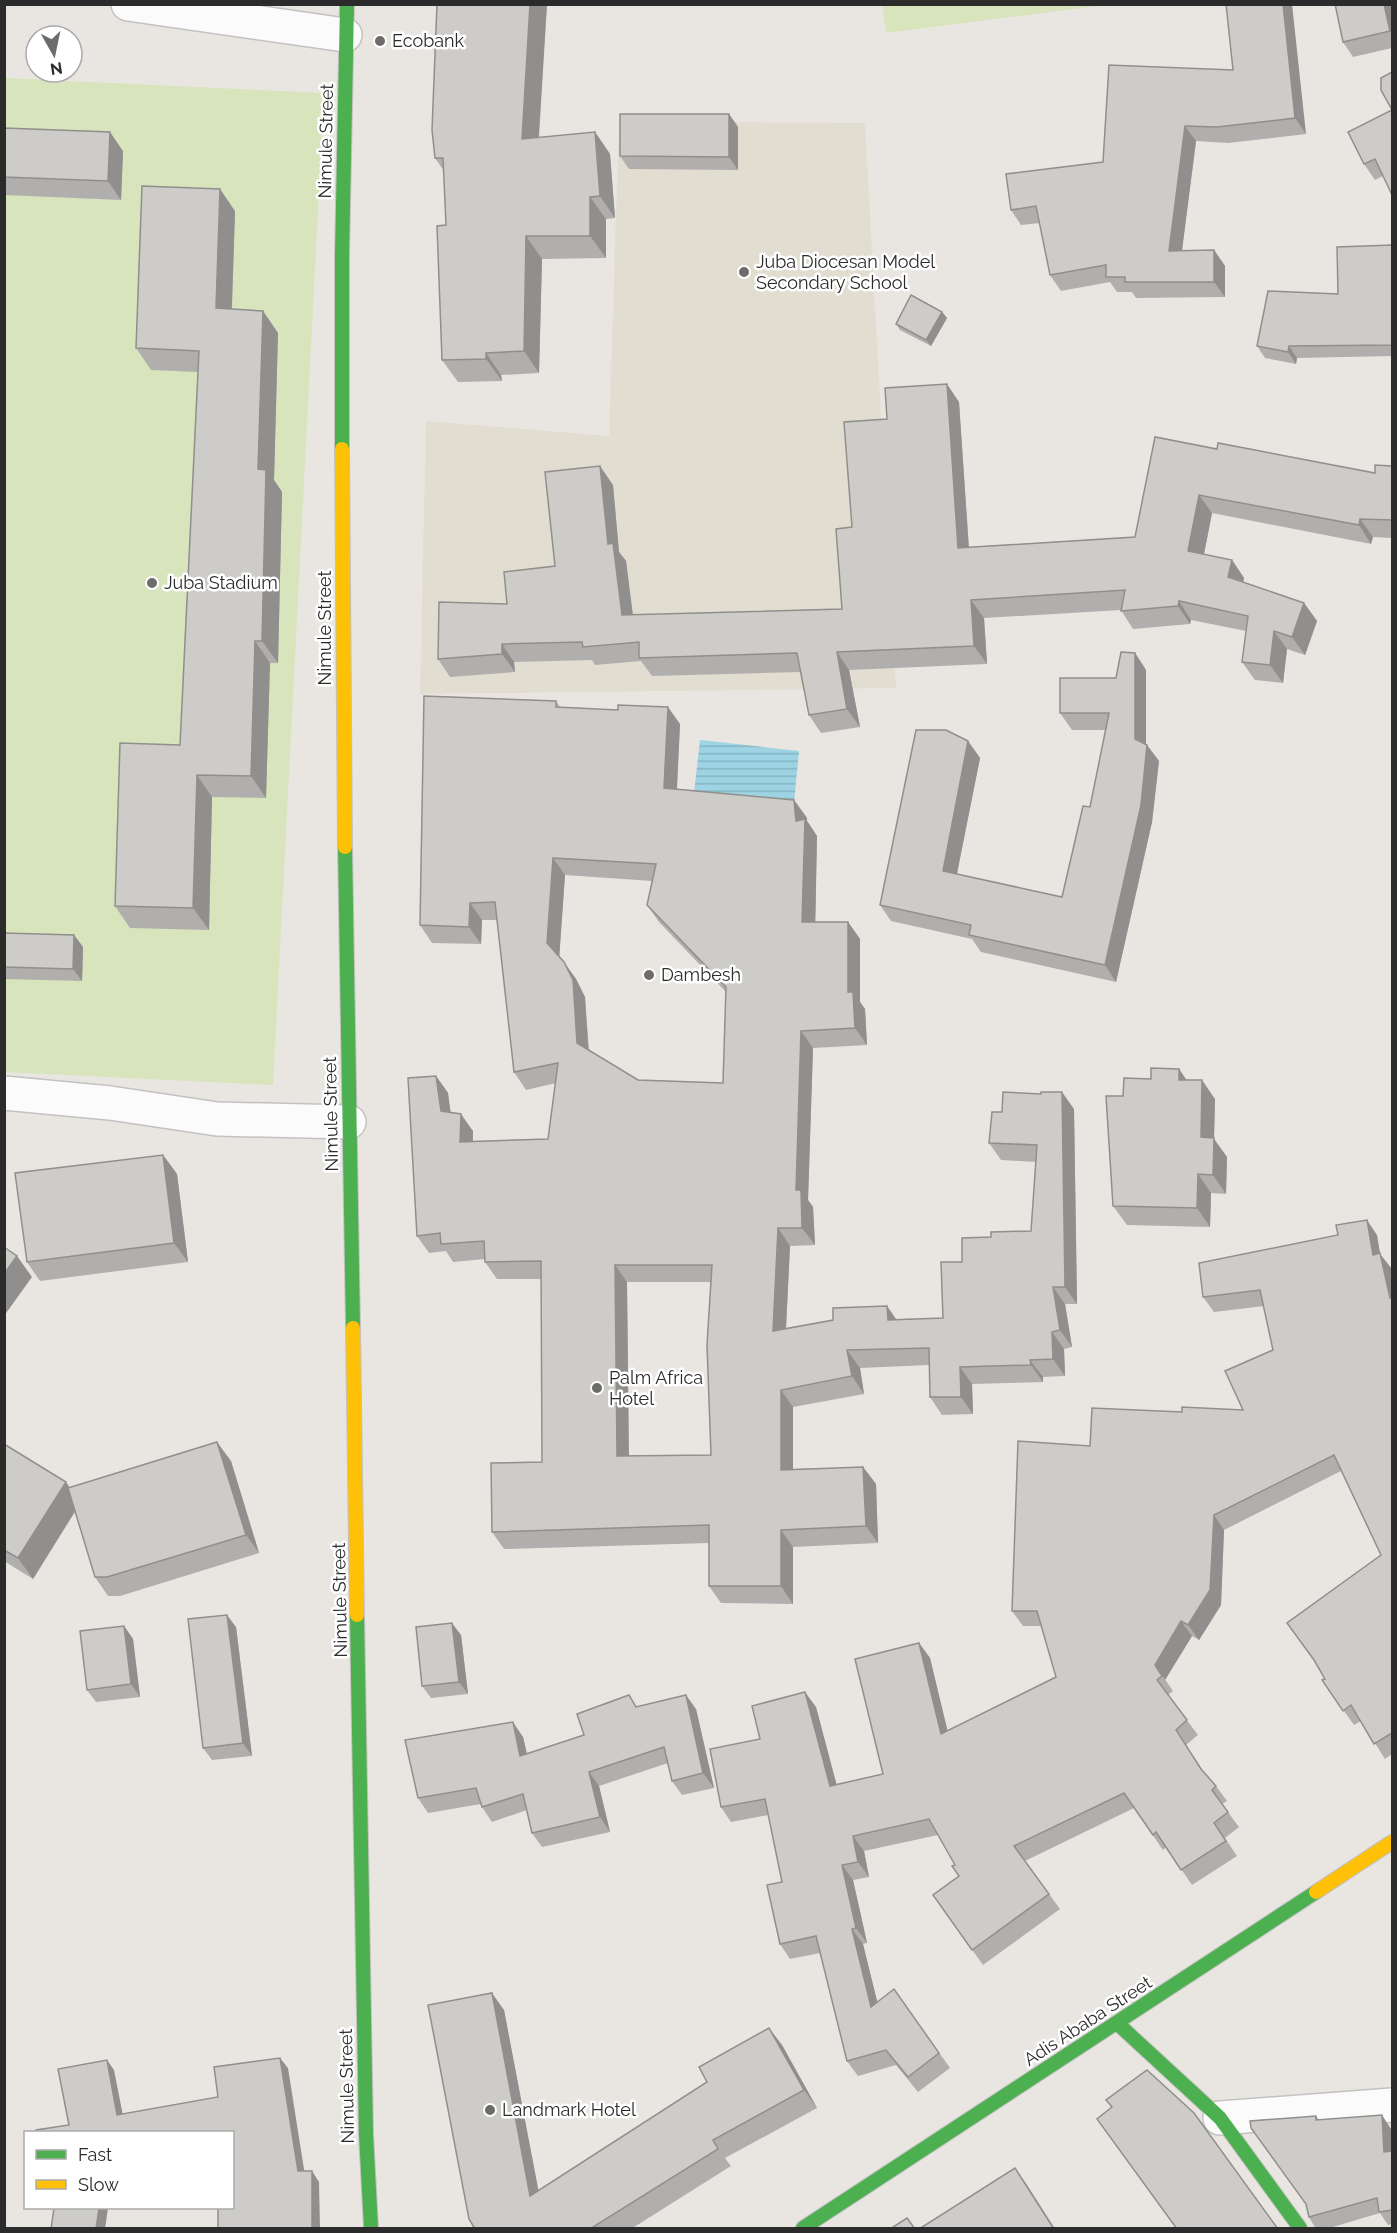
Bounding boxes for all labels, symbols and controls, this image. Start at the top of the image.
north arrow [24,24,84,84]
place label: Ecobank [392,30,465,51]
marker: Ecobank [373,34,387,48]
text: N [49,58,64,79]
street label: Nimule Street [314,83,337,199]
place label: Juba Diocesan Model Secondary School [756,251,935,293]
marker: Juba Diocesan Model Secondary School [737,265,751,279]
street label: Nimule Street [314,570,335,686]
place label: Juba Stadium [164,572,278,593]
marker: Juba Stadium [145,576,159,590]
place label: Dambesh [661,964,741,985]
marker: Dambesh [642,968,656,982]
street label: Nimule Street [319,1056,342,1172]
place label: Palm Africa Hotel [609,1367,703,1409]
marker: Palm Africa Hotel [590,1381,604,1395]
street label: Nimule Street [328,1542,351,1658]
street label: Adis Ababa Street [1020,1971,1156,2070]
street label: Nimule Street [335,2028,358,2144]
place label: Landmark Hotel [502,2099,636,2120]
marker: Landmark Hotel [483,2103,497,2117]
legend [24,2131,234,2209]
text: Fast [78,2144,112,2165]
text: Slow [78,2174,119,2195]

